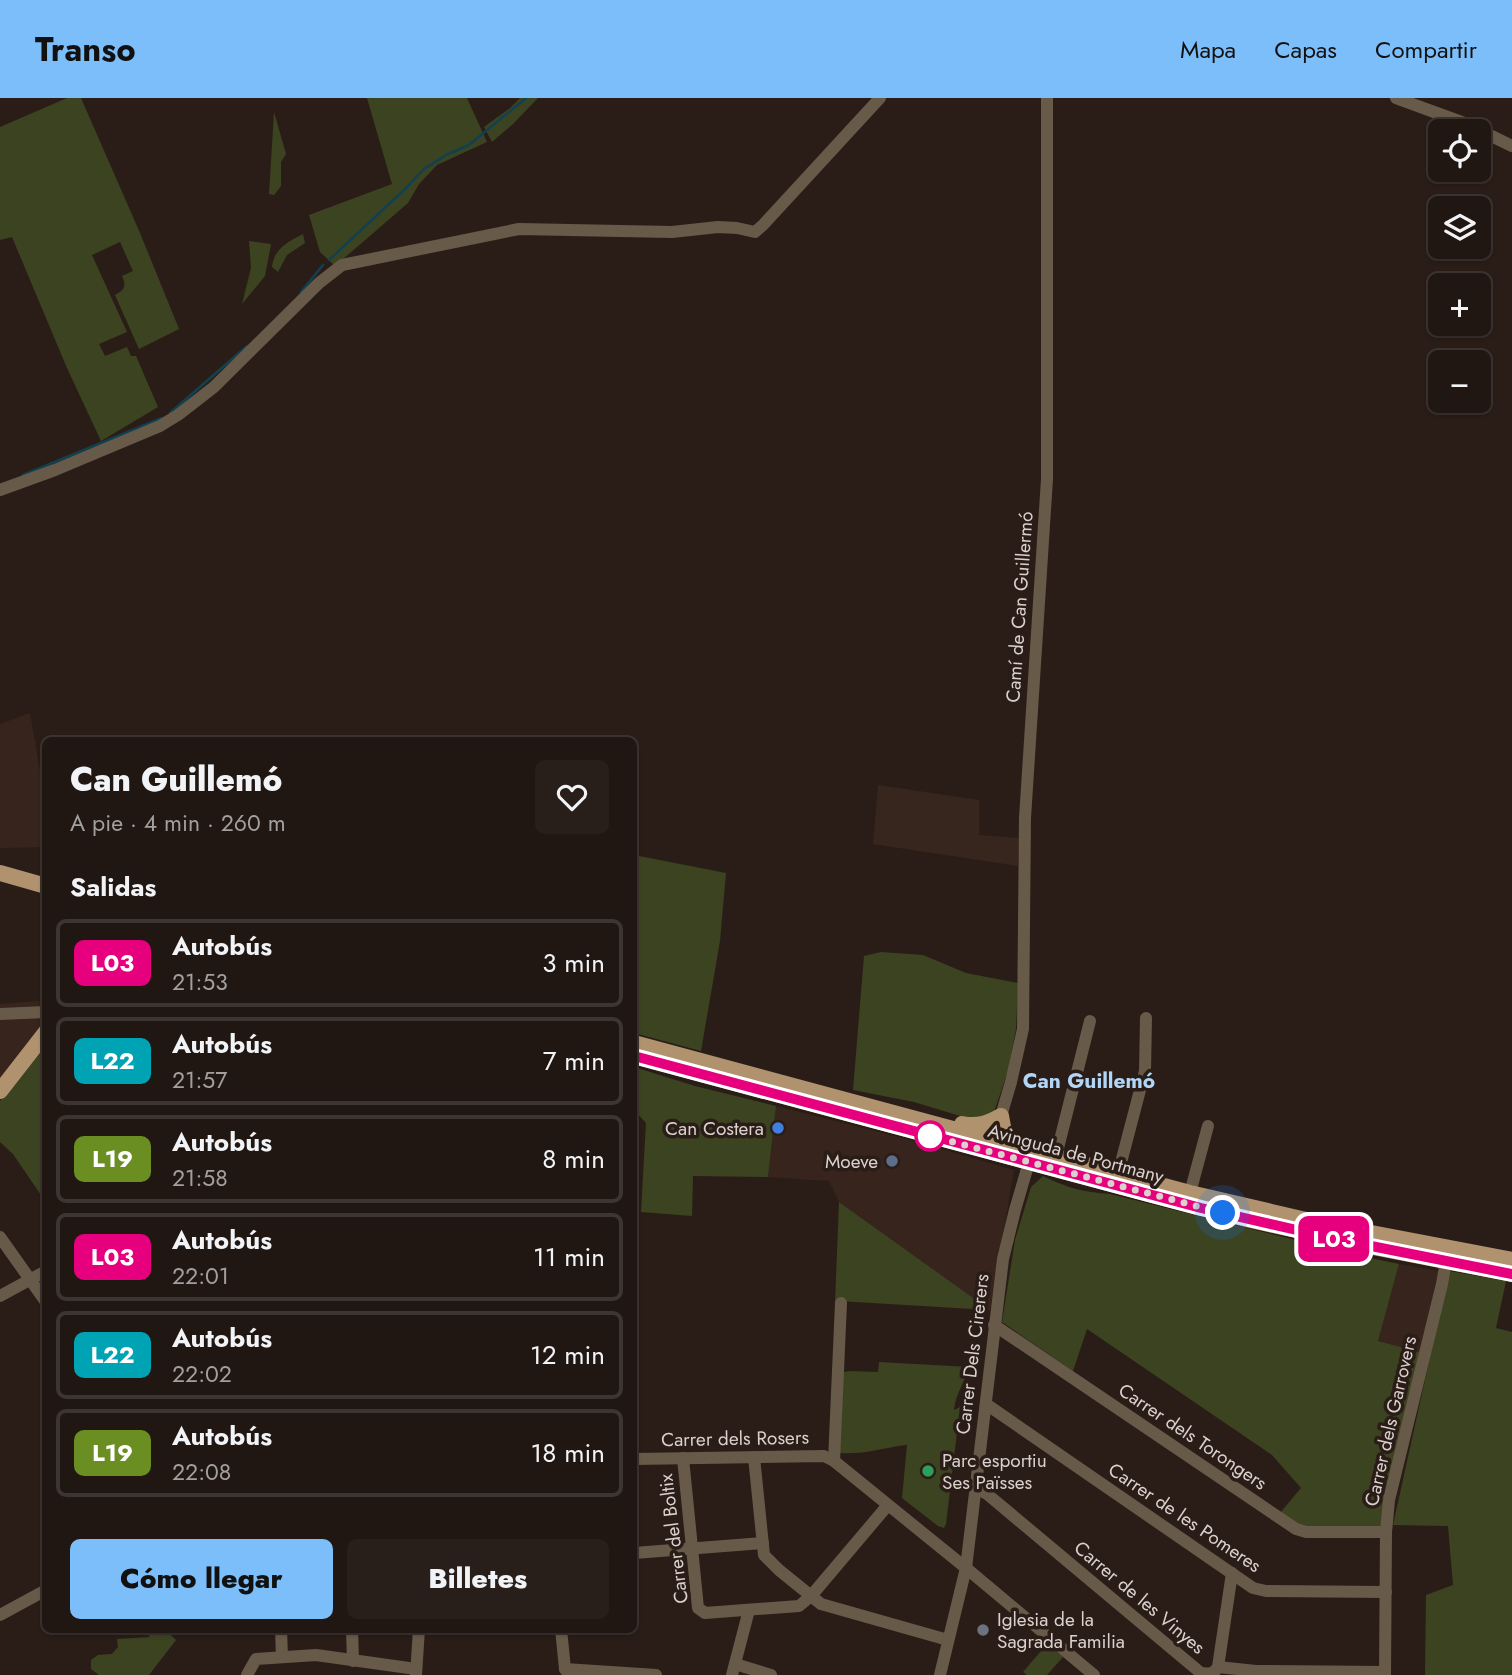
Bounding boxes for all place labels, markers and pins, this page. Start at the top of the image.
place label: Can Costera [665,1115,764,1142]
marker: Can Costera [770,1120,786,1136]
unlabelled marker [915,1121,945,1151]
place label: Moeve [825,1148,878,1175]
marker: Moeve [884,1153,900,1169]
place label: Parc esportiu Ses Païsses [942,1447,1047,1496]
marker: Parc esportiu Ses Païsses [920,1463,936,1479]
place label: Iglesia de la Sagrada Familia [997,1606,1125,1655]
marker: Iglesia de la Sagrada Familia [975,1622,991,1638]

